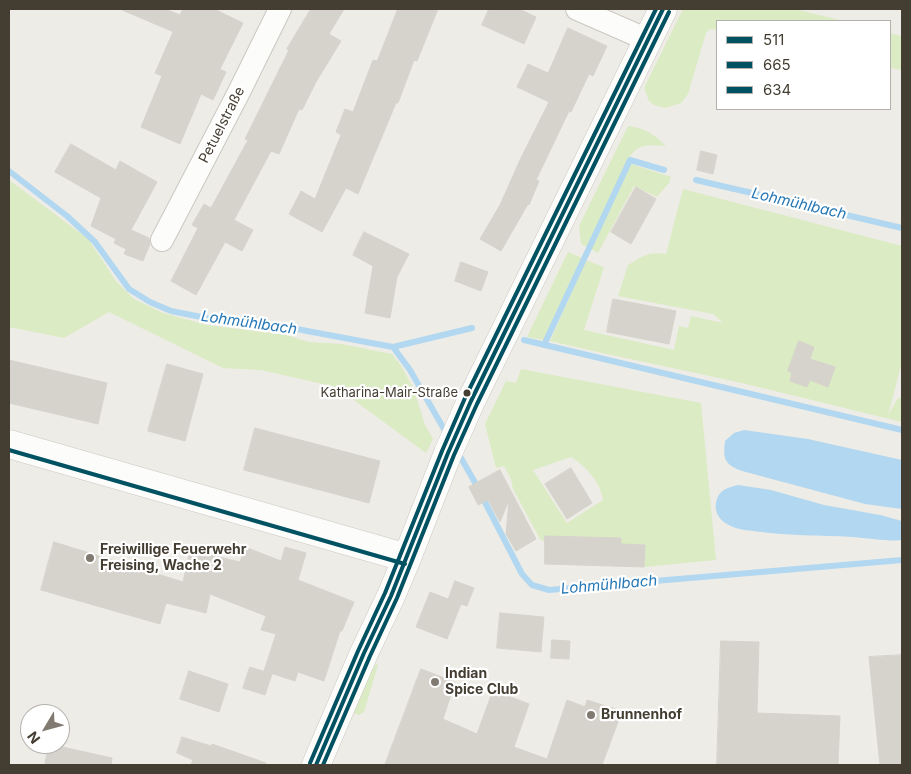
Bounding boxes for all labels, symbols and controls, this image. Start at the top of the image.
legend [716,20,891,110]
text: 511 [763,30,784,49]
text: 665 [763,55,791,74]
text: 634 [763,80,791,99]
street label: Petuelstraße [196,84,248,166]
water label: Lohmühlbach [750,184,848,224]
water label: Lohmühlbach [200,307,298,339]
place label: Katharina-Mair-Straße [321,385,458,401]
marker: Katharina-Mair-Straße [462,388,472,398]
place label: Freiwillige Feuerwehr Freising, Wache 2 [100,542,247,574]
marker: Freiwillige Feuerwehr Freising, Wache 2 [84,552,96,564]
water label: Lohmühlbach [560,572,658,598]
place label: Indian Spice Club [445,666,518,699]
marker: Indian Spice Club [429,676,441,688]
north arrow [20,704,70,754]
place label: Brunnenhof [601,707,682,723]
marker: Brunnenhof [585,709,597,721]
text: N [23,728,43,747]

